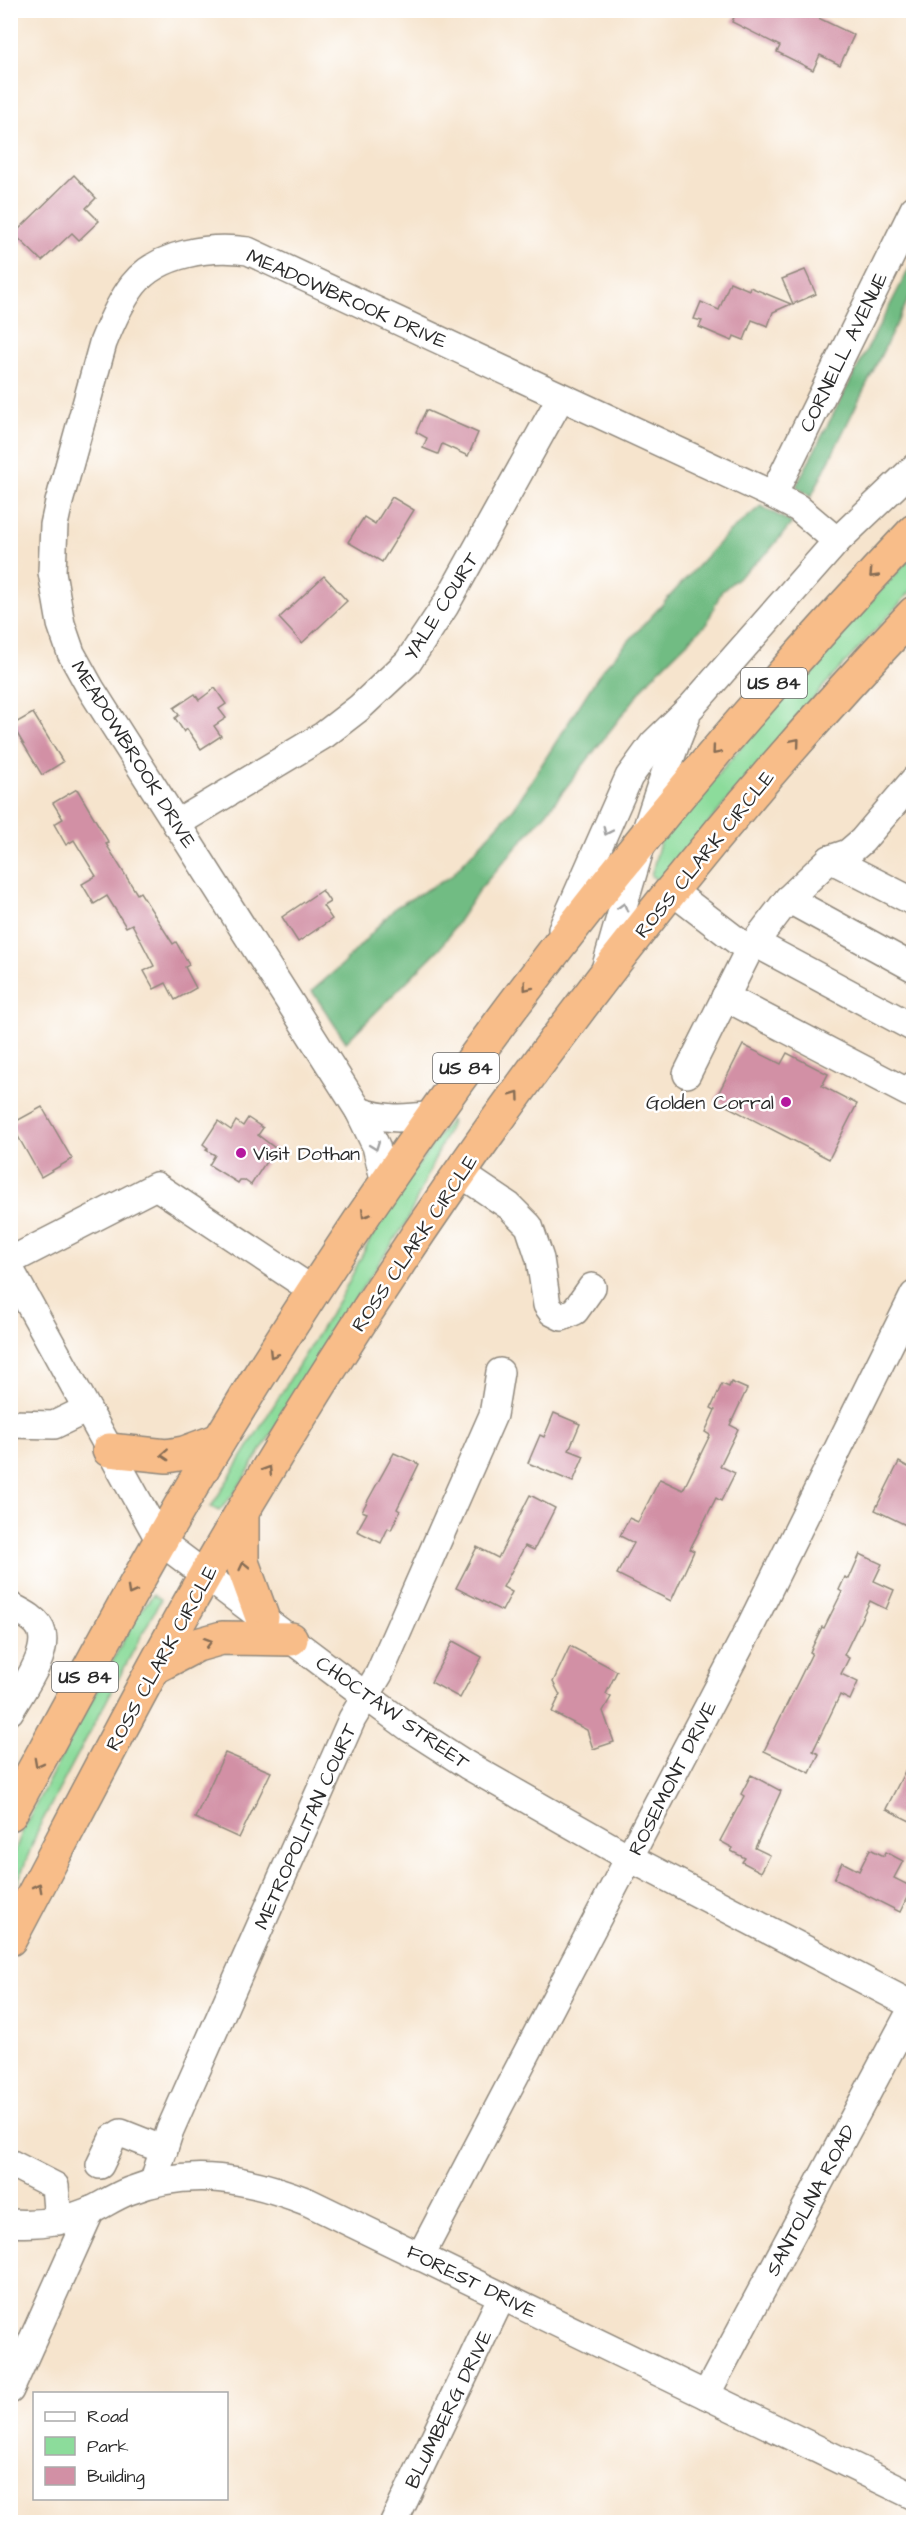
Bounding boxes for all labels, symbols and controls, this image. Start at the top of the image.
street label: MEADOWBROOK DRIVE [242,242,451,356]
street label: CORNELL AVENUE [793,268,895,437]
street label: YALE COURT [397,547,487,666]
one-way arrow [869,567,880,577]
street label: MEADOWBROOK DRIVE [64,655,202,854]
road number: US 84 [741,668,807,698]
one-way arrow [789,738,800,749]
one-way arrow [712,744,723,755]
street label: ROSS CLARK CIRCLE [628,765,781,944]
one-way arrow [602,825,614,836]
one-way arrow [616,902,628,913]
one-way arrow [523,980,534,991]
road number: US 84 [433,1053,499,1083]
place label: Golden Corral [646,1089,774,1117]
one-way arrow [509,1091,520,1102]
marker: Golden Corral [779,1095,793,1109]
place label: Visit Dothan [253,1140,360,1168]
one-way arrow [367,1140,380,1151]
marker: Visit Dothan [234,1146,248,1160]
street label: ROSS CLARK CIRCLE [345,1149,485,1338]
one-way arrow [360,1208,372,1218]
one-way arrow [269,1347,280,1358]
one-way arrow [161,1449,170,1462]
one-way arrow [261,1466,273,1476]
street label: ROSS CLARK CIRCLE [99,1561,225,1756]
one-way arrow [238,1561,251,1571]
one-way arrow [127,1585,139,1596]
one-way arrow [203,1636,213,1649]
street label: CHOCTAW STREET [310,1649,475,1777]
road number: US 84 [52,1662,118,1692]
street label: ROSEMONT DRIVE [622,1696,724,1861]
street label: METROPOLITAN COURT [248,1718,364,1934]
one-way arrow [34,1757,45,1767]
one-way arrow [31,1883,42,1894]
street label: SANTOLINA ROAD [759,2120,863,2281]
street label: FOREST DRIVE [402,2238,541,2326]
street label: BLUMBERG DRIVE [398,2326,499,2493]
legend [33,2392,228,2500]
text: Road [87,2404,128,2429]
text: Park [87,2434,129,2459]
text: Building [87,2464,145,2490]

